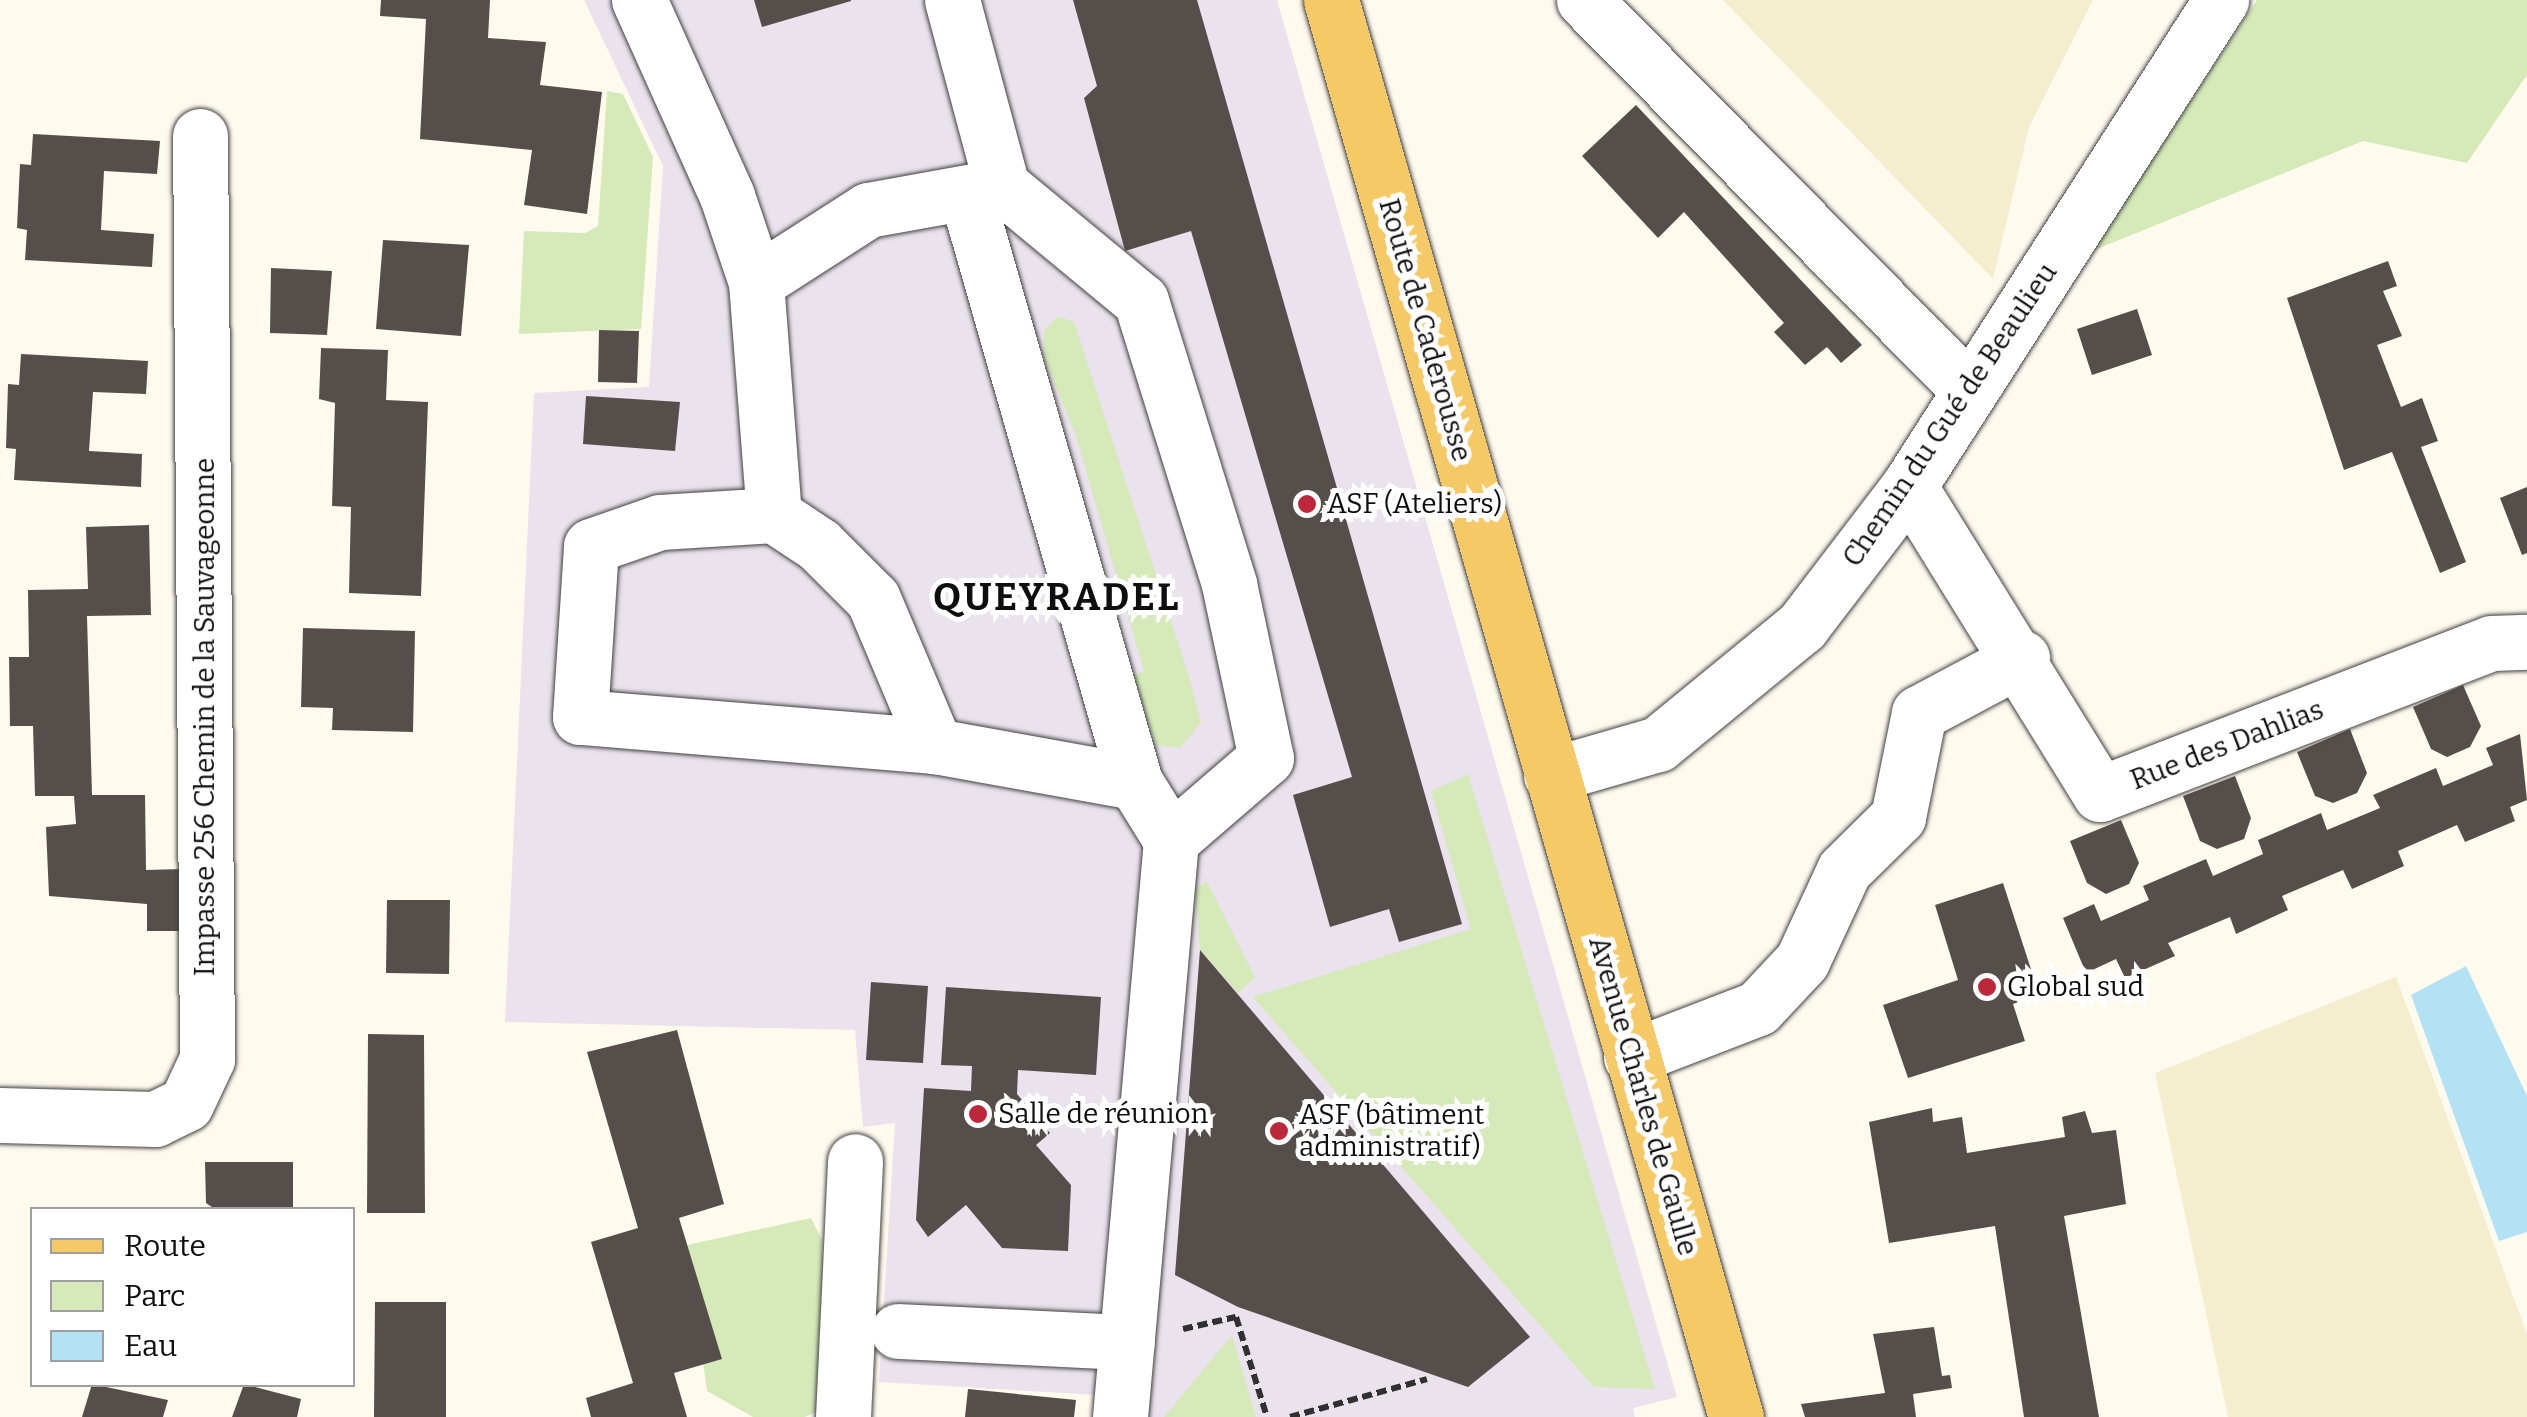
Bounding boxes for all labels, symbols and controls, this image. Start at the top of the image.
street label: Route de Caderousse [1371,195,1479,465]
street label: Chemin du Gué de Beaulieu [1836,257,2064,573]
street label: Impasse 256 Chemin de la Sauvageonne [188,458,222,976]
place label: ASF (Ateliers) [1327,487,1502,521]
marker: ASF (Ateliers) [1296,493,1318,515]
district label: QUEYRADEL [933,575,1181,621]
street label: Rue des Dahlias [2126,693,2328,797]
street label: Avenue Charles de Gaulle [1581,933,1705,1259]
place label: Global sud [2007,970,2144,1004]
marker: Global sud [1976,976,1998,998]
place label: Salle de réunion [998,1097,1208,1131]
place label: ASF (bâtiment administratif) [1299,1098,1484,1164]
marker: Salle de réunion [967,1103,989,1125]
marker: ASF (bâtiment administratif) [1268,1120,1290,1142]
legend [30,1207,355,1387]
text: Route [124,1228,206,1264]
text: Parc [124,1278,186,1314]
text: Eau [124,1328,177,1364]

